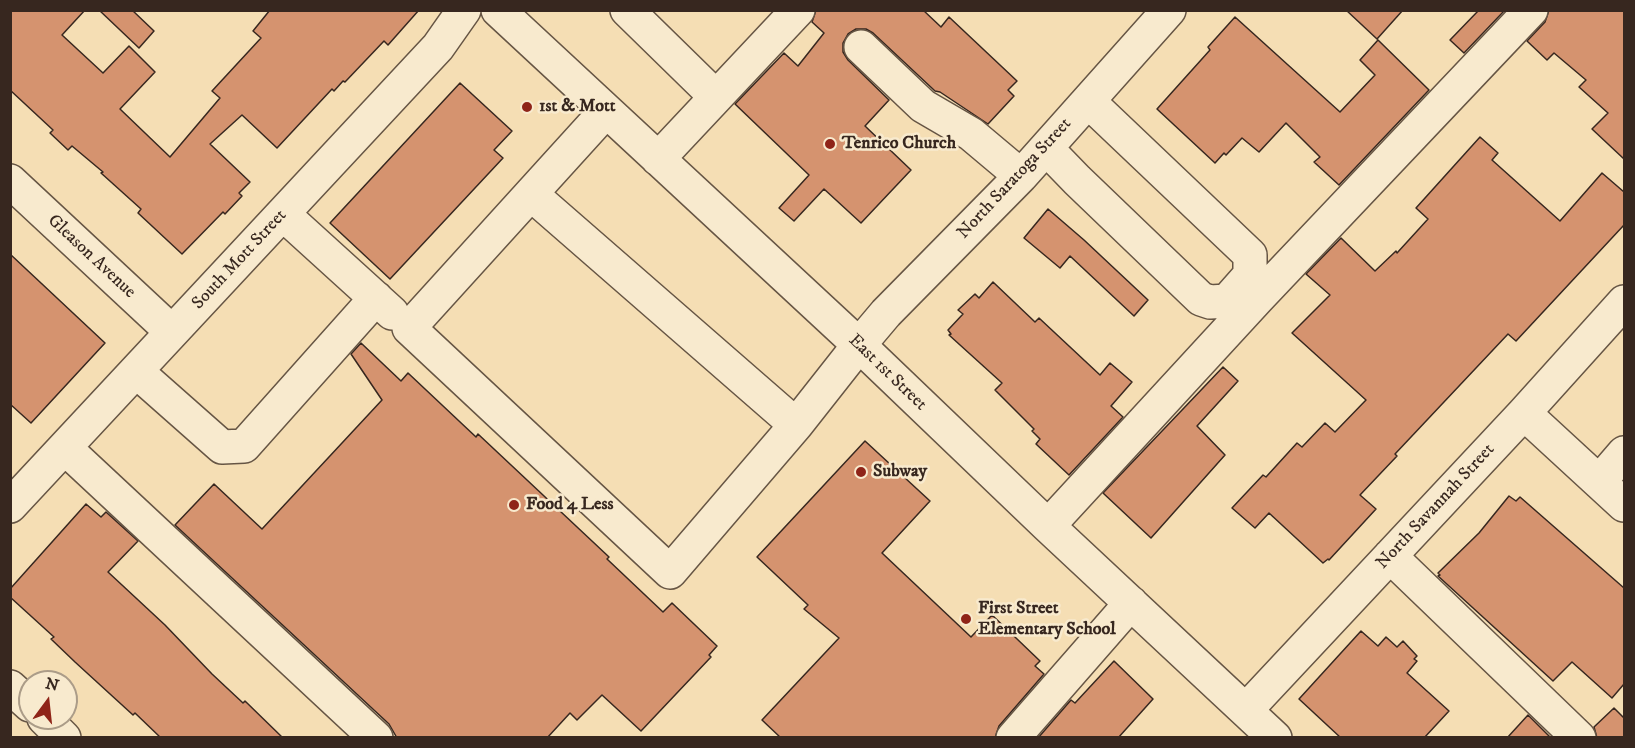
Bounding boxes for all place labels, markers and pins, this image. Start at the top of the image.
place label: 1st & Mott [539,96,615,118]
marker: 1st & Mott [520,100,534,114]
place label: Tenrico Church [842,133,956,155]
marker: Tenrico Church [823,137,837,151]
place label: Subway [873,461,927,483]
marker: Subway [854,465,868,479]
place label: Food 4 Less [526,494,613,516]
marker: Food 4 Less [507,498,521,512]
place label: First Street Elementary School [978,598,1116,640]
marker: First Street Elementary School [959,612,973,626]

